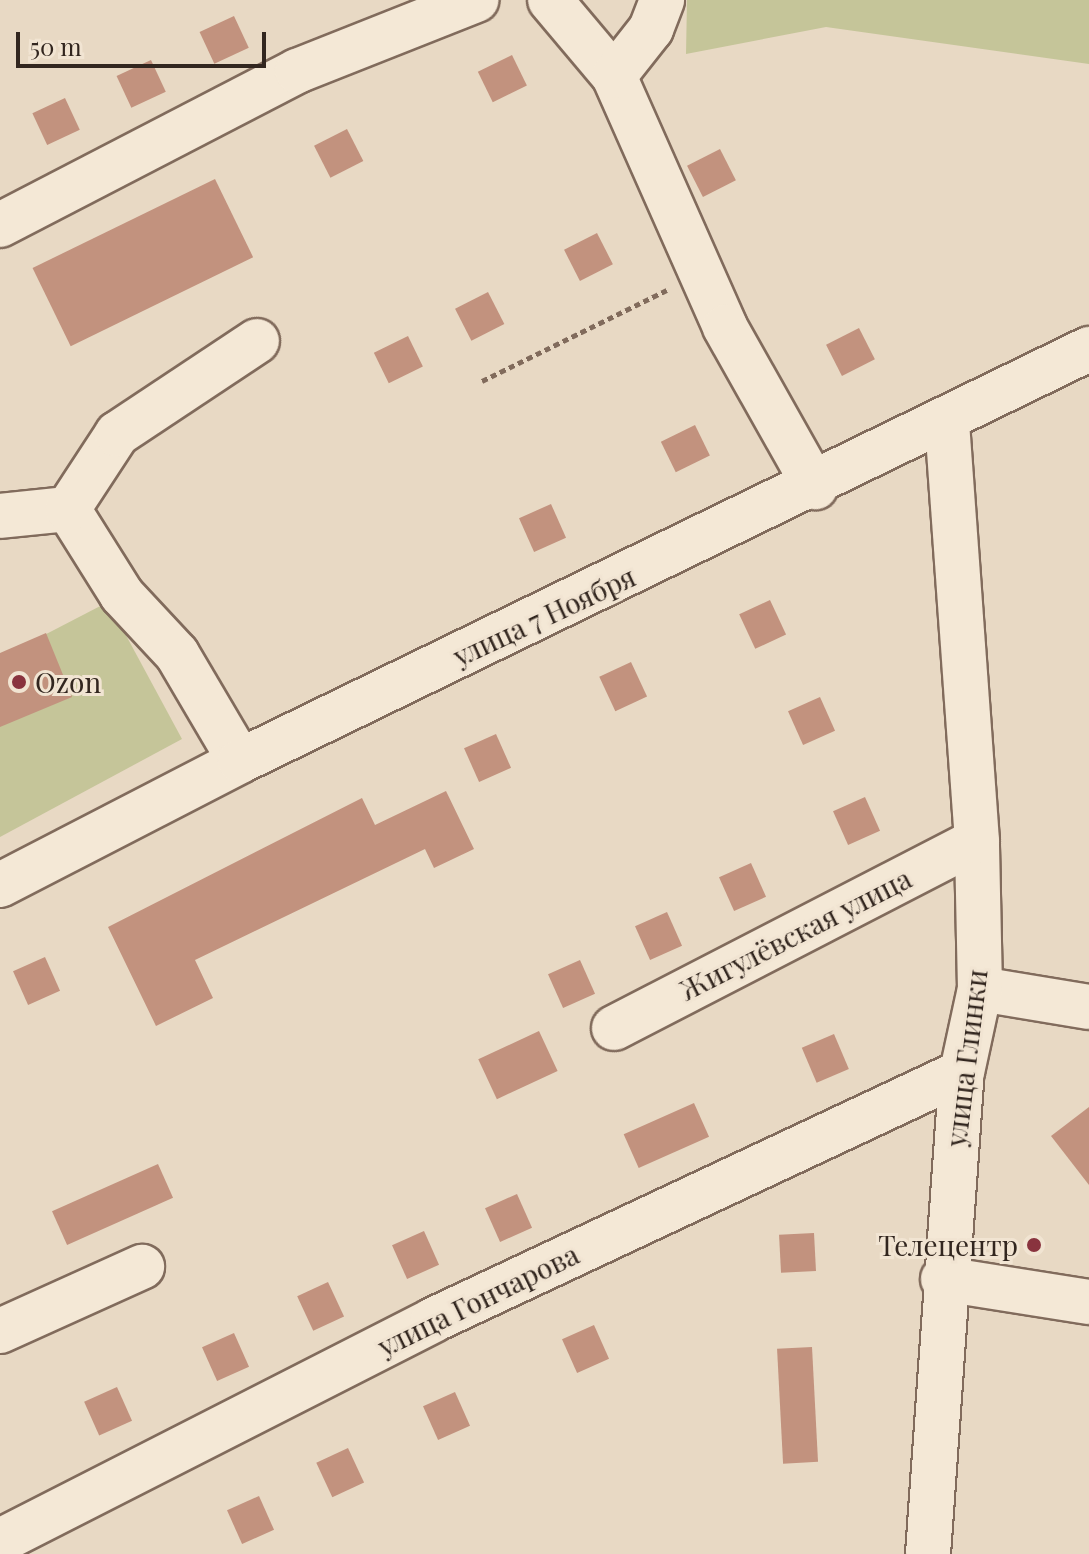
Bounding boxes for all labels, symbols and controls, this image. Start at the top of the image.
scale bar [20,16,270,66]
text: 50 m [30,30,82,62]
street label: улица 7 Ноября [447,559,641,673]
place label: Ozon [35,665,101,699]
marker: Ozon [10,673,28,691]
street label: Жигулёвская улица [673,861,917,1007]
street label: улица Глинки [938,967,994,1149]
place label: Телецентр [878,1228,1018,1262]
marker: Телецентр [1025,1236,1043,1254]
street label: улица Гончарова [372,1237,584,1363]

